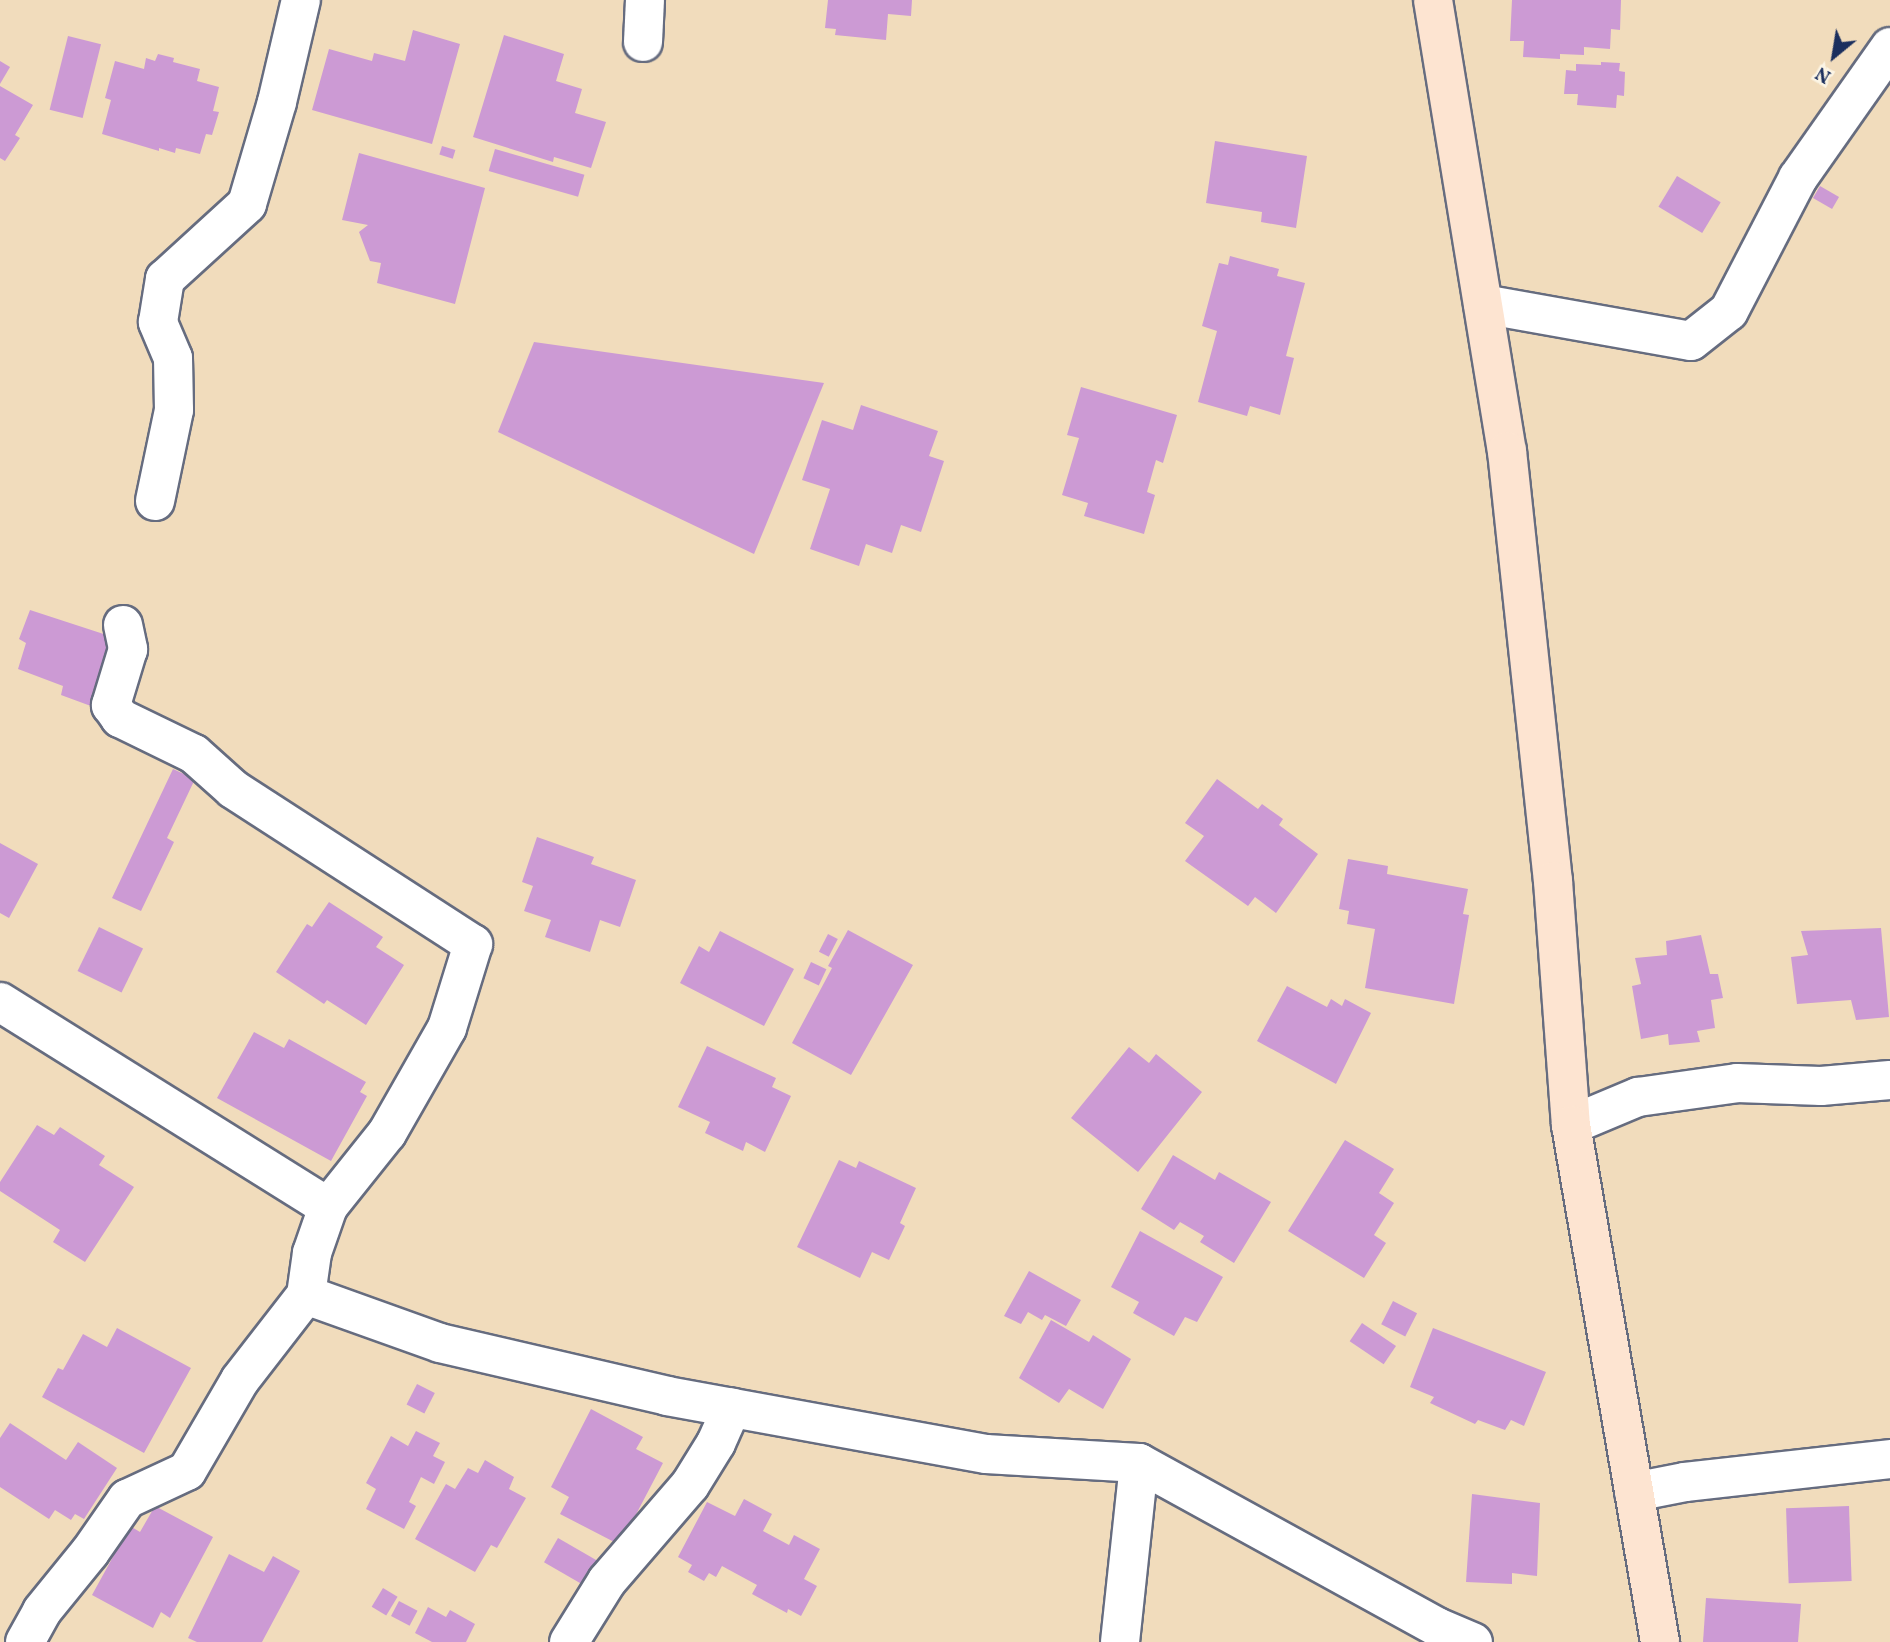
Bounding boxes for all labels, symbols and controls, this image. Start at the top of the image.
north arrow [1799,21,1869,91]
text: N [1811,59,1836,89]

